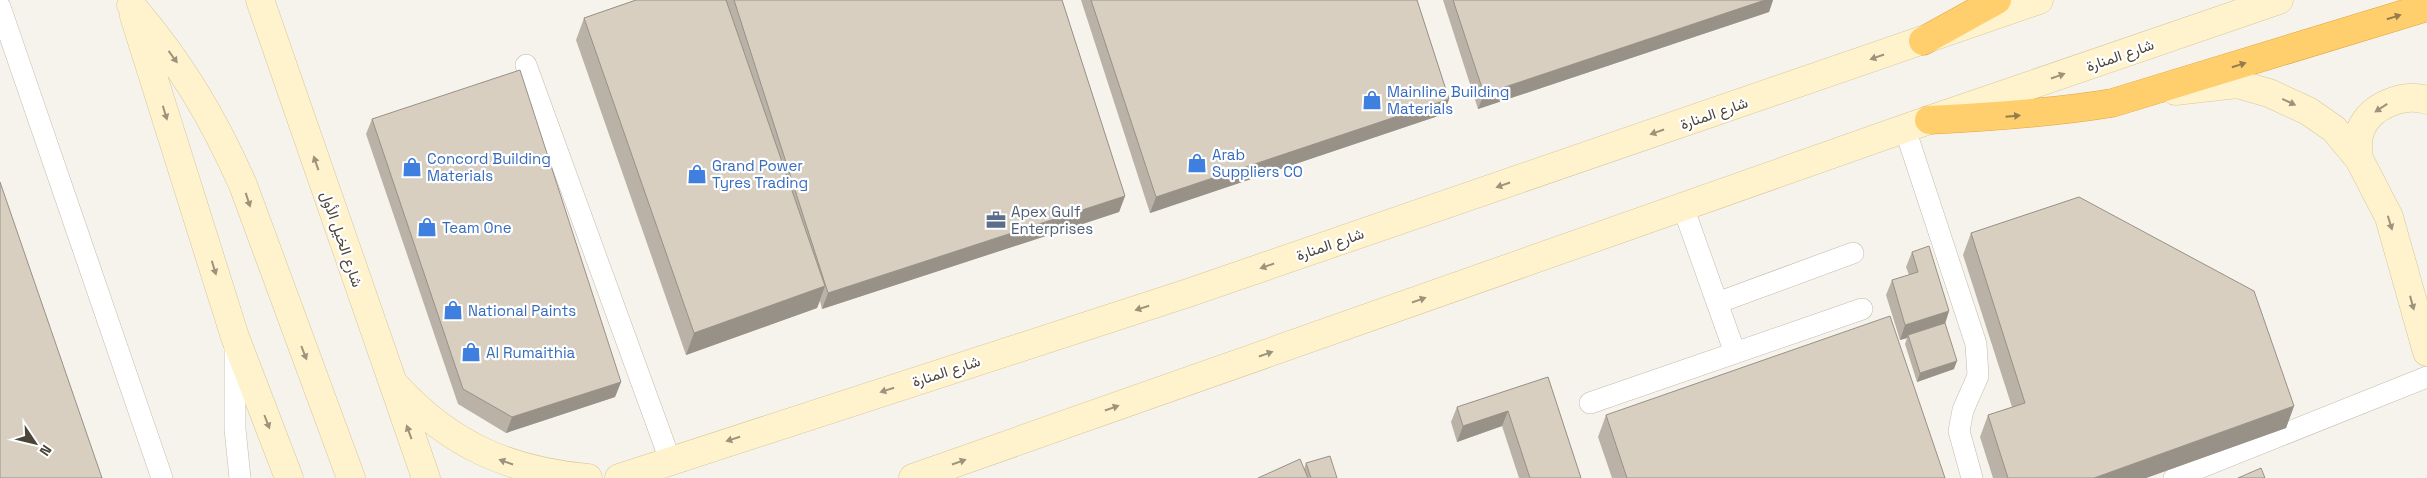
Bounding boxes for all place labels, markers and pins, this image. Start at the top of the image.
place label: Mainline Building Materials [1387,82,1509,118]
shop icon: Mainline Building Materials [1361,89,1383,111]
place label: Arab Suppliers CO [1212,145,1303,181]
place label: Concord Building Materials [427,149,551,185]
shop icon: Arab Suppliers CO [1186,152,1208,174]
shop icon: Concord Building Materials [401,156,423,178]
place label: Grand Power Tyres Trading [712,156,808,192]
shop icon: Grand Power Tyres Trading [686,163,708,185]
place label: Apex Gulf Enterprises [1011,202,1093,238]
office icon: Apex Gulf Enterprises [985,209,1007,231]
shop icon: Team One [416,216,438,238]
place label: Team One [442,218,512,237]
shop icon: National Paints [442,299,464,321]
place label: National Paints [468,301,576,320]
shop icon: Al Rumaithia [460,341,482,363]
place label: Al Rumaithia [486,343,576,362]

